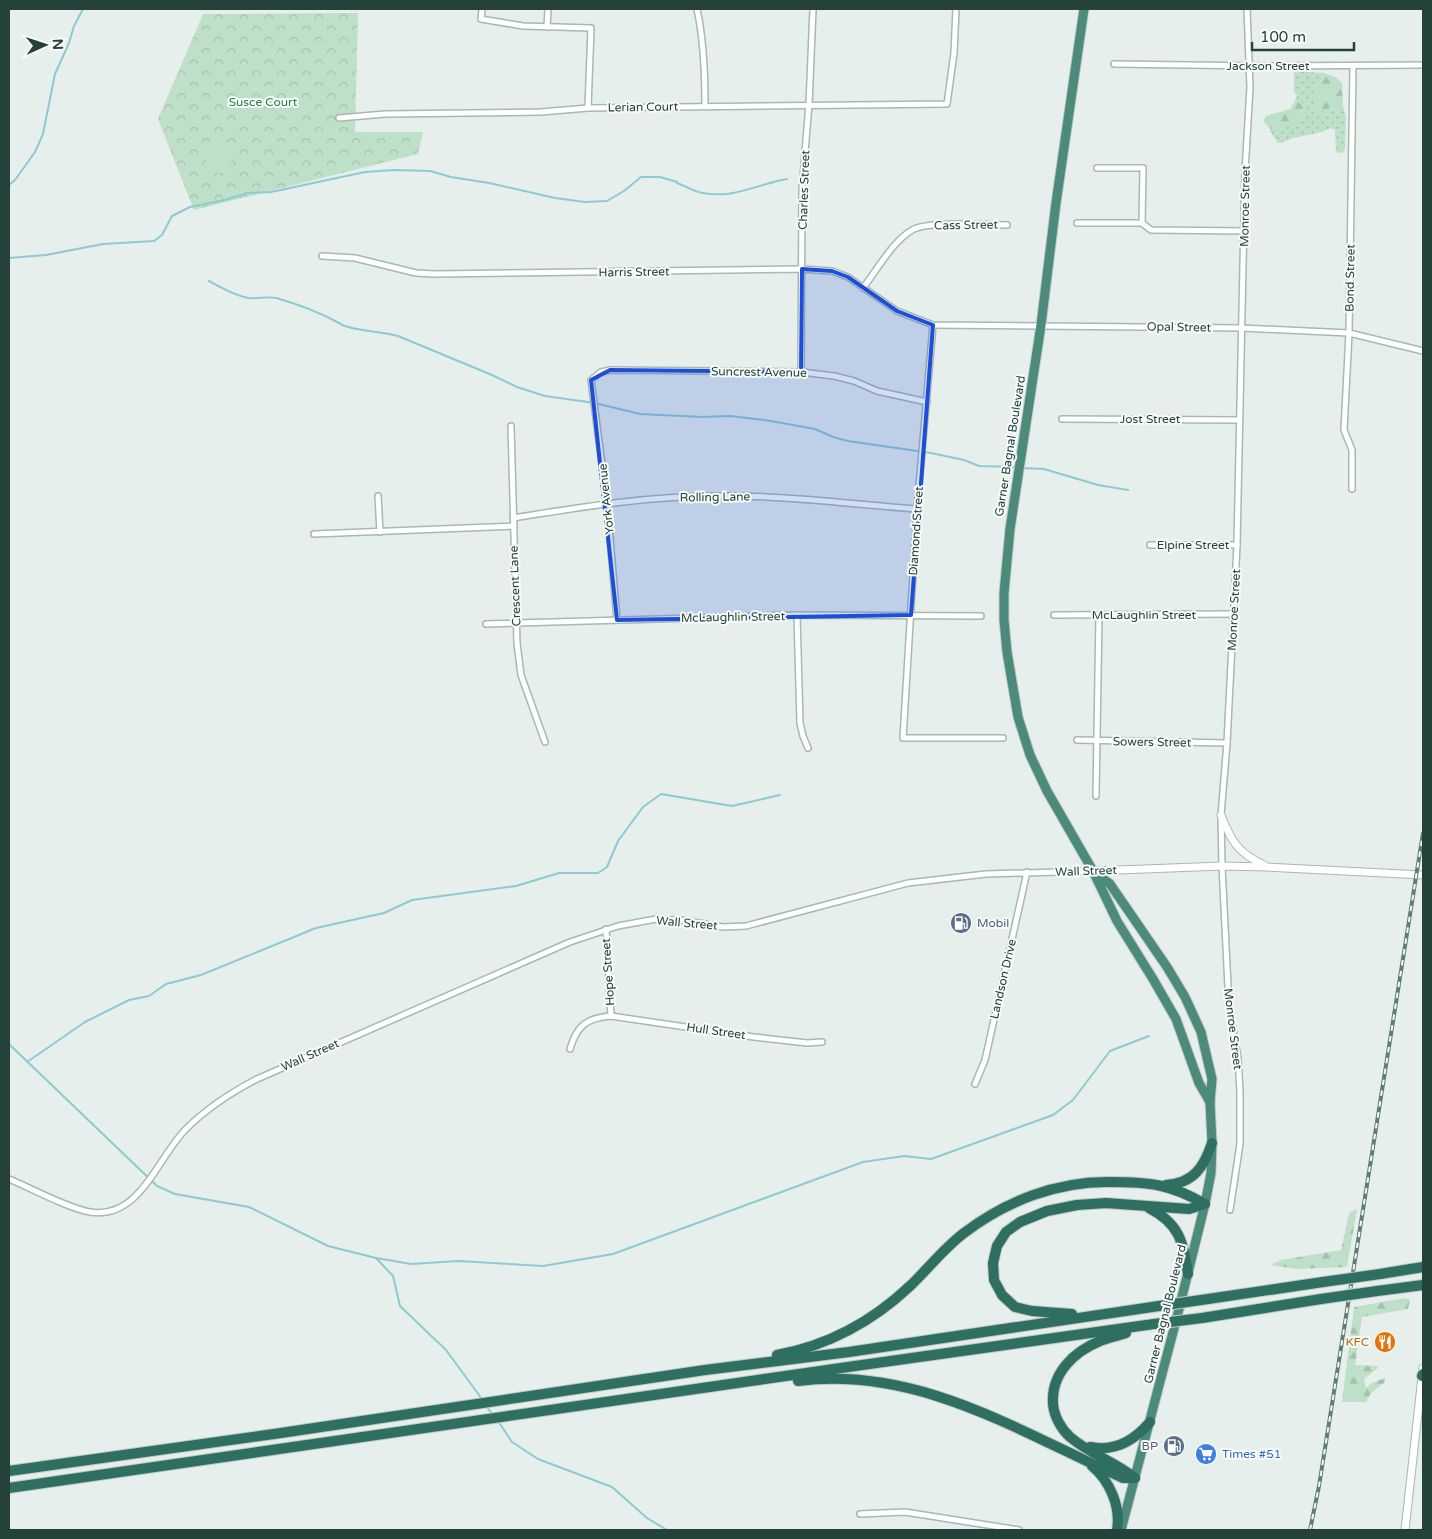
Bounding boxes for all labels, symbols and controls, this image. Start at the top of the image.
north arrow [20,20,70,70]
scale bar [1252,20,1354,52]
text: 100 m [1260,28,1306,46]
text: N [49,38,66,50]
street label: Jackson Street [1227,59,1310,73]
park label: Susce Court [229,95,298,109]
street label: Lerian Court [608,99,679,115]
street label: Charles Street [796,149,812,230]
street label: Monroe Street [1237,164,1253,247]
street label: Cass Street [934,217,999,233]
street label: Bond Street [1342,244,1358,312]
street label: Harris Street [598,264,670,280]
street label: Opal Street [1147,319,1212,335]
street label: Suncrest Avenue [711,364,807,380]
street label: Garner Bagnal Boulevard [992,374,1028,518]
street label: Jost Street [1120,412,1181,426]
street label: York Avenue [595,463,617,535]
street label: Diamond Street [906,486,926,576]
street label: Rolling Lane [680,489,751,505]
street label: Elpine Street [1157,538,1230,552]
street label: Crescent Lane [507,545,523,627]
street label: Monroe Street [1225,568,1243,651]
street label: McLaughlin Street [1092,608,1197,622]
street label: McLaughlin Street [681,609,786,625]
street label: Sowers Street [1113,734,1192,750]
street label: Wall Street [1055,863,1118,879]
fuel station icon: Mobil [949,911,973,935]
street label: Wall Street [656,913,719,933]
place label: Mobil [977,916,1009,930]
street label: Hope Street [599,937,617,1006]
street label: Landson Drive [987,937,1019,1020]
street label: Monroe Street [1221,987,1245,1071]
street label: Hull Street [686,1020,747,1042]
street label: Wall Street [279,1036,341,1074]
street label: Garner Bagnal Boulevard [1141,1243,1189,1385]
restaurant icon: KFC [1373,1330,1397,1354]
place label: KFC [1346,1335,1369,1349]
fuel station icon: BP [1162,1434,1186,1458]
place label: BP [1142,1439,1158,1453]
supermarket icon: Times #51 [1194,1442,1218,1466]
place label: Times #51 [1222,1447,1281,1461]

